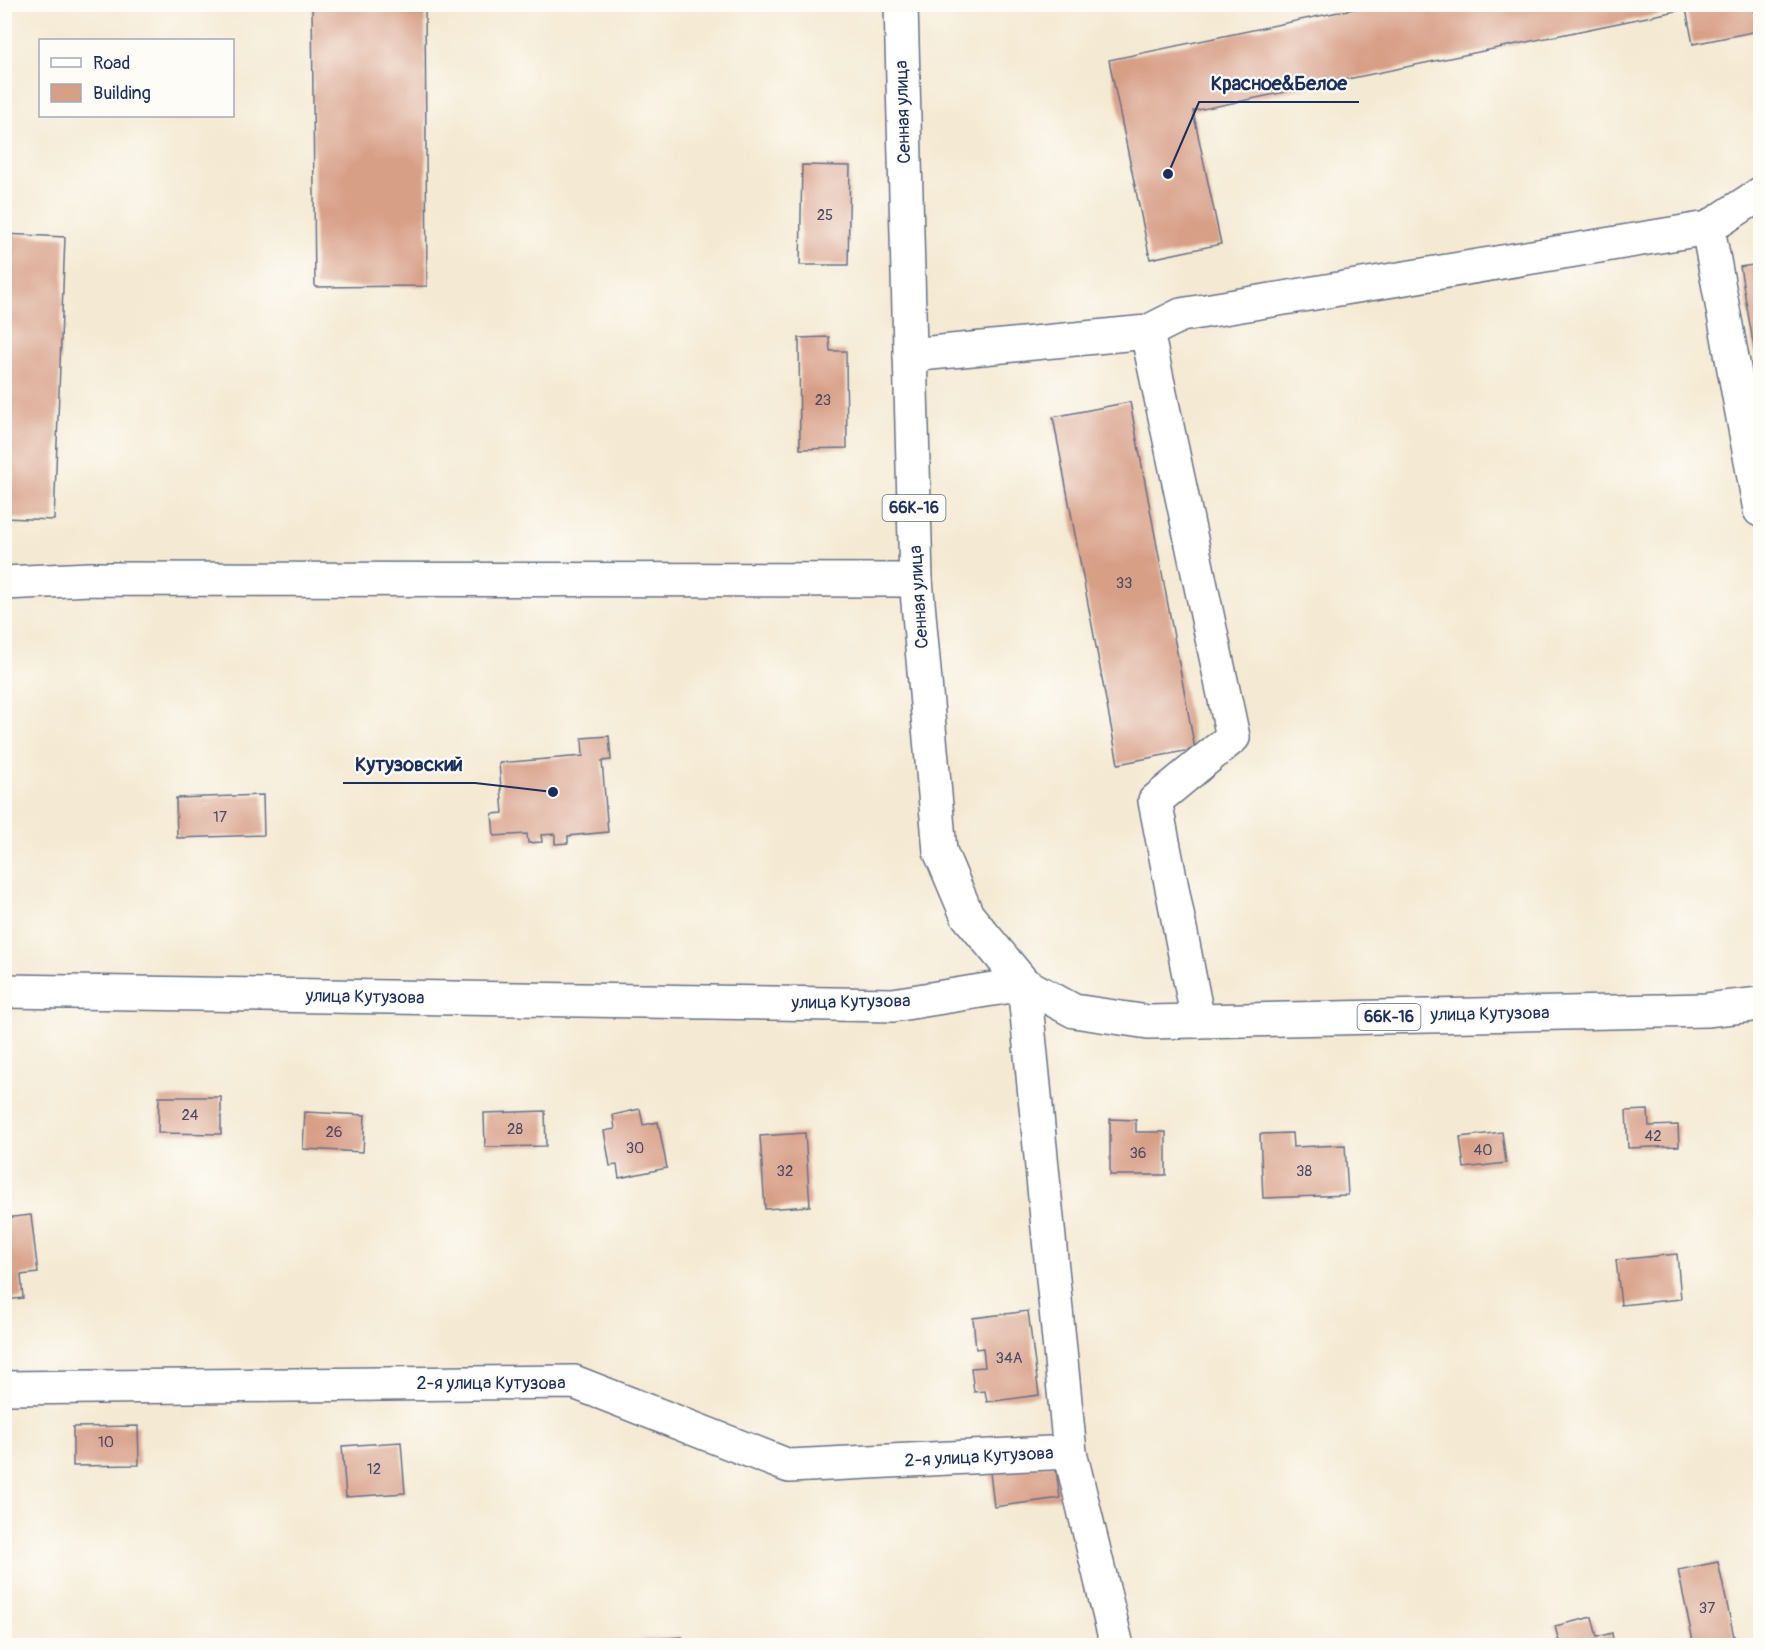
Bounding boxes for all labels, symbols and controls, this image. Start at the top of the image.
legend [39,39,234,117]
text: Road [93,52,130,75]
street label: Сенная улица [890,60,916,164]
callout: Красное&Белое [1199,64,1359,102]
text: Красное&Белое [1211,71,1348,96]
text: Building [93,82,151,105]
house number: 25 [817,206,833,225]
house number: 23 [815,391,831,410]
road number: 66К-16 [882,495,946,521]
street label: Сенная улица [904,545,934,649]
house number: 33 [1116,574,1132,593]
callout: Кутузовский [343,745,475,783]
text: Кутузовский [355,752,463,777]
house number: 17 [213,808,227,827]
street label: улица Кутузова [304,984,425,1010]
street label: улица Кутузова [790,989,911,1015]
street label: улица Кутузова [1429,1001,1550,1027]
road number: 66К-16 [1358,1004,1420,1030]
house number: 24 [181,1106,199,1125]
house number: 28 [507,1120,523,1139]
house number: 26 [325,1123,343,1142]
house number: 42 [1644,1127,1662,1146]
house number: 30 [626,1139,644,1158]
house number: 40 [1474,1141,1492,1160]
house number: 36 [1129,1144,1147,1163]
house number: 32 [777,1162,793,1181]
house number: 38 [1296,1162,1312,1181]
house number: 34А [996,1349,1023,1368]
street label: 2-я улица Кутузова [416,1372,566,1395]
house number: 10 [98,1433,114,1452]
street label: 2-я улица Кутузова [904,1442,1054,1472]
house number: 12 [367,1460,381,1479]
house number: 37 [1699,1599,1715,1618]

